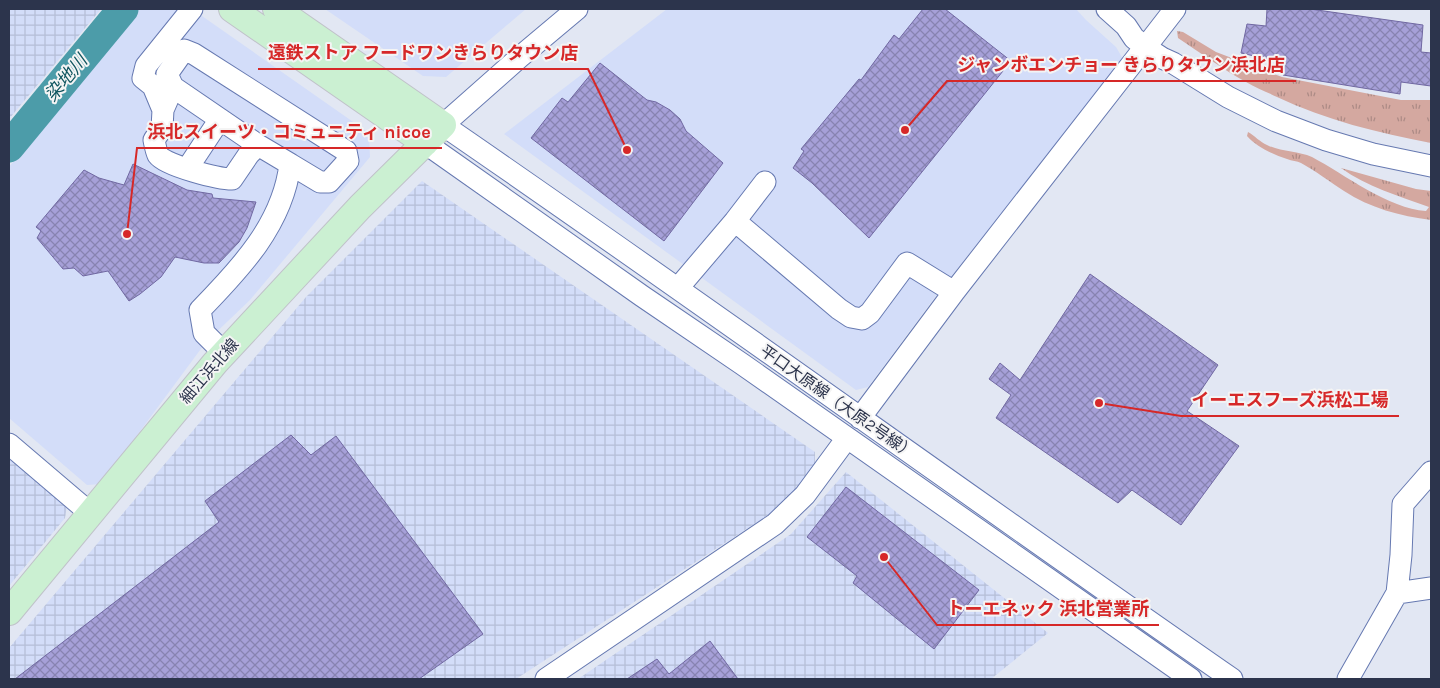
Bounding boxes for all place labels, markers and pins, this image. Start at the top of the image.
callout: 遠鉄ストア フードワンきらりタウン店 [258,36,588,69]
callout: ジャンボエンチョー きらりタウン浜北店 [947,48,1296,81]
callout: 浜北スイーツ・コミュニティ nicoe [137,115,442,148]
callout: イーエスフーズ浜松工場 [1181,383,1399,416]
callout: トーエネック 浜北営業所 [937,592,1159,625]

